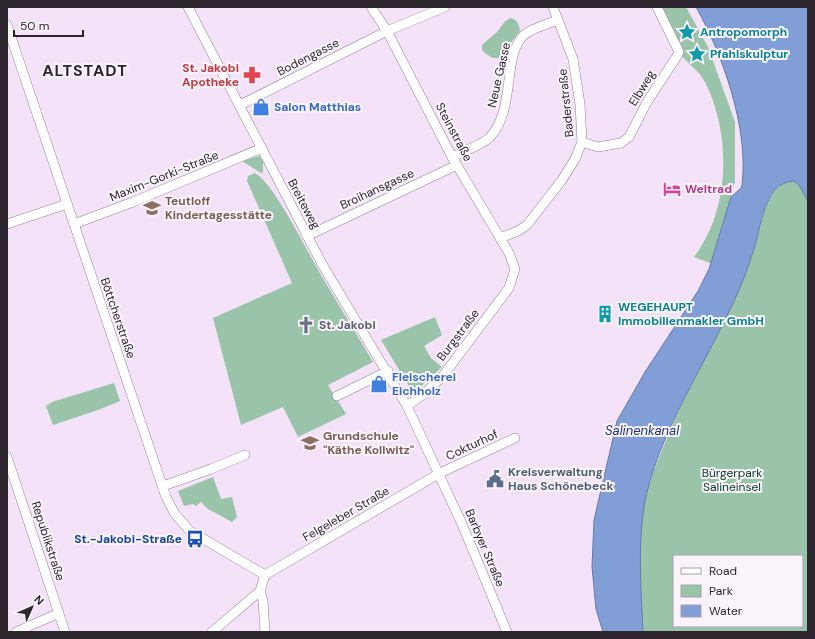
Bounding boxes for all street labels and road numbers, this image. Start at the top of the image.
street label: Bodengasse [274,34,342,79]
street label: Neue Gasse [484,41,514,109]
street label: Elbweg [625,67,659,109]
street label: Baderstraße [554,68,578,138]
street label: Steinstraße [432,100,476,164]
street label: Maxim-Gorki-Straße [107,147,221,205]
street label: Broihansgasse [337,165,417,213]
street label: Breiteweg [284,176,324,232]
street label: Böttcherstraße [97,275,139,361]
street label: Burgstraße [433,306,483,364]
street label: Cokturhof [443,426,501,464]
street label: Felgeleber Straße [300,483,392,545]
street label: Republikstraße [28,499,68,583]
street label: Barbyer Straße [461,507,509,589]

